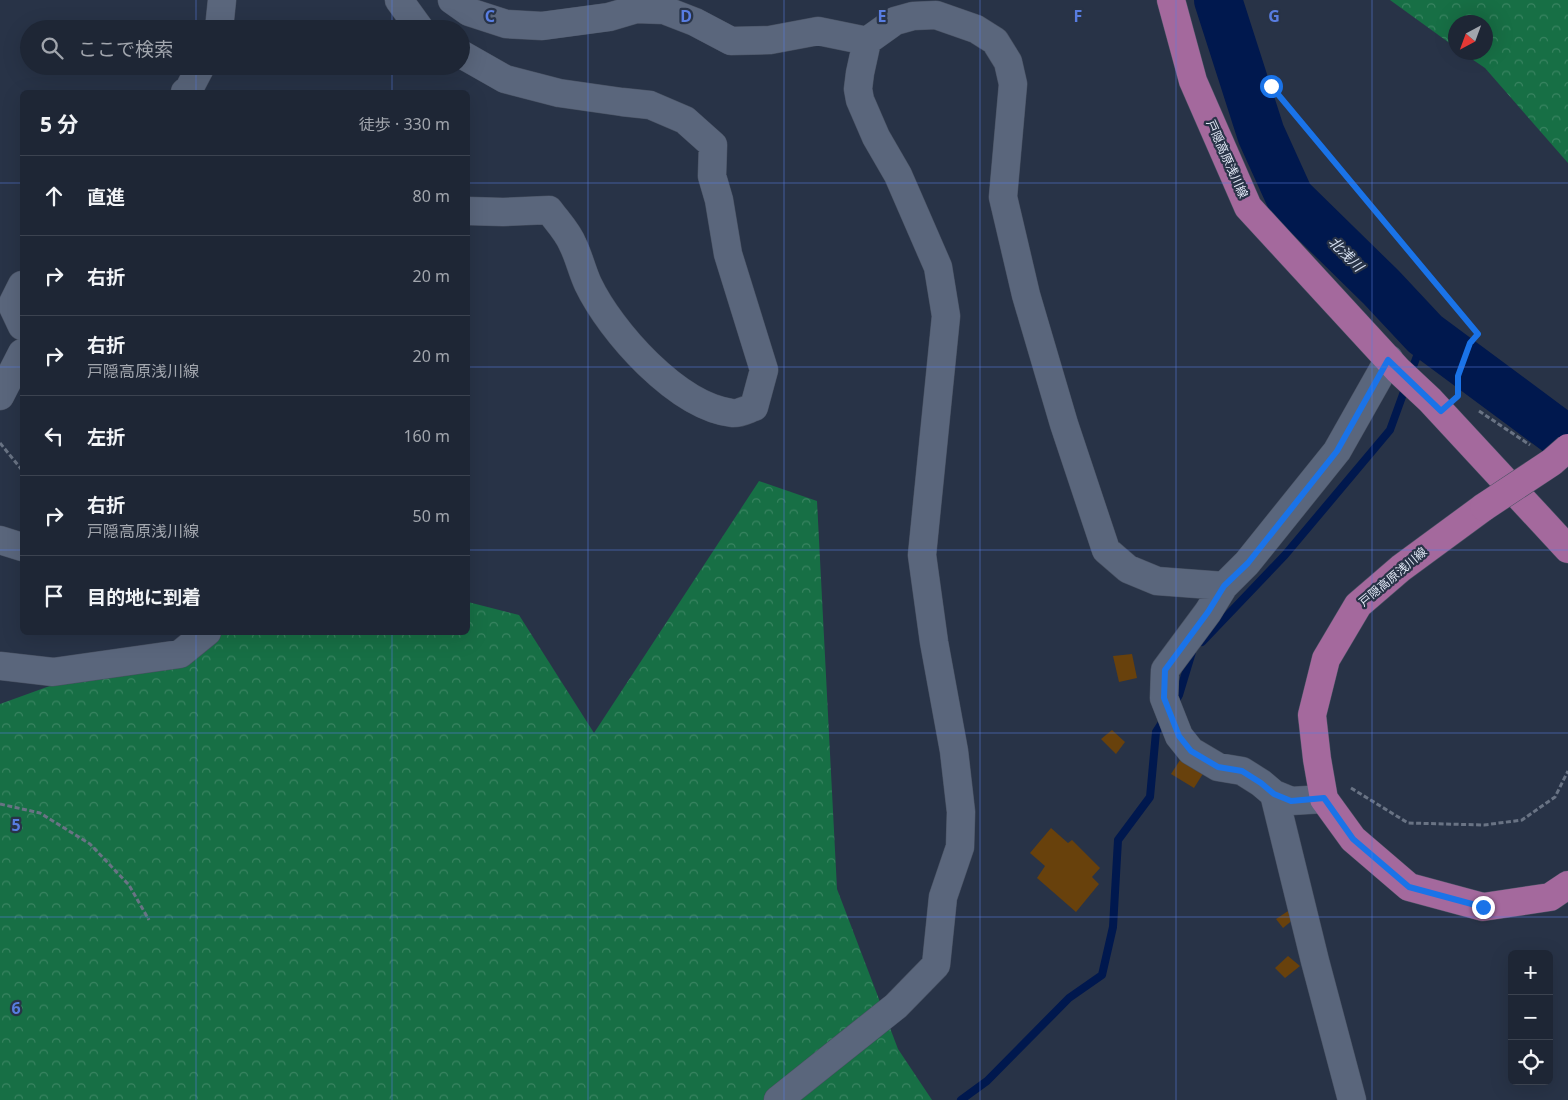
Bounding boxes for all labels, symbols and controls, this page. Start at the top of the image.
text: C [485,5,495,27]
text: D [680,5,692,27]
text: E [878,5,887,27]
text: F [1074,5,1082,27]
text: G [1268,5,1280,27]
north arrow [1448,15,1493,60]
search box [20,20,470,75]
icon: search [38,34,66,62]
text: ここで検索 [78,36,173,62]
route start [1260,75,1283,98]
text: 5 分 [40,110,78,138]
text: 徒歩 · 330 m [359,113,450,135]
street label: 戸隠高原浅川線 [1203,117,1252,201]
icon: ahead [40,182,68,210]
text: 直進 [87,184,125,210]
text: 80 m [413,185,450,207]
water label: 北浅川 [1325,232,1369,277]
icon: right [40,262,68,290]
text: 右折 [87,264,125,290]
text: 20 m [413,265,450,287]
text: 右折 [87,332,125,358]
icon: right [40,342,68,370]
text: 20 m [413,345,450,367]
text: 戸隠高原浅川線 [87,360,199,382]
icon: left [40,422,68,450]
text: 左折 [87,424,125,450]
text: 160 m [403,425,450,447]
text: 右折 [87,492,125,518]
icon: right [40,502,68,530]
text: 50 m [413,505,450,527]
text: 戸隠高原浅川線 [87,520,199,542]
street label: 戸隠高原浅川線 [1355,543,1430,610]
icon: arrive [40,582,68,610]
text: 目的地に到着 [87,584,201,610]
text: 5 [11,814,21,836]
route end [1472,896,1495,919]
map controls [1508,950,1553,1085]
button: + [1508,950,1553,995]
button: − [1508,995,1553,1040]
text: 6 [11,997,21,1019]
button: locate [1508,1040,1553,1085]

